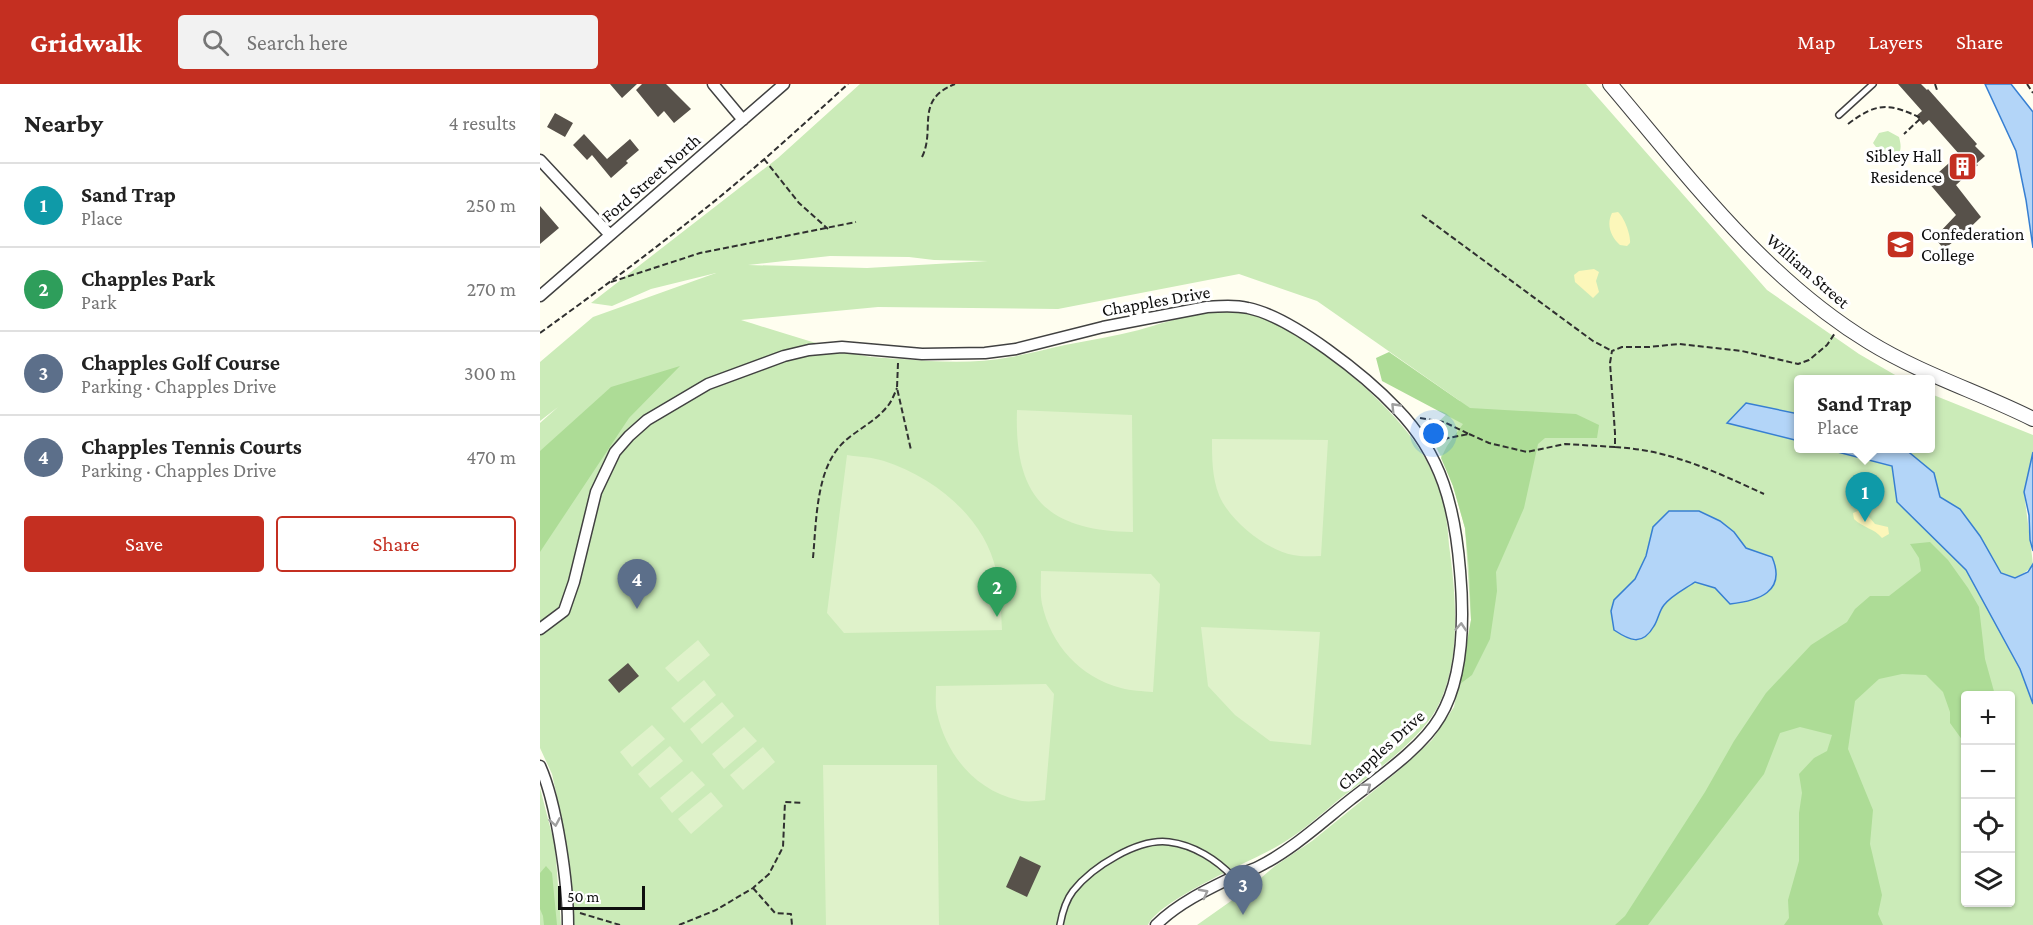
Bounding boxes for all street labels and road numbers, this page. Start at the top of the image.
street label: Ford Street North [597,129,705,226]
street label: William Street [1762,230,1854,313]
street label: Chapples Drive [1100,282,1212,320]
street label: Chapples Drive [1334,706,1429,794]

